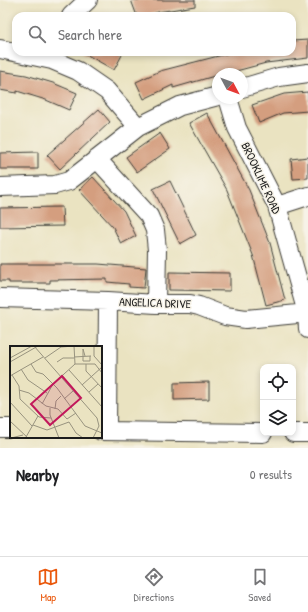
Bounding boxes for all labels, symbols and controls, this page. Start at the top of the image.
search box [12,12,296,56]
icon: search [26,23,48,45]
text: Search here [58,24,122,45]
north arrow [212,68,248,104]
street label: BROOKLIME ROAD [237,139,286,217]
street label: ANGELICA DRIVE [119,293,192,312]
inset map [10,346,102,438]
map controls [260,364,296,436]
button: locate [260,364,296,400]
button: layers [260,400,296,436]
text: Nearby [16,463,59,486]
text: 0 results [250,465,292,483]
tab: Map [37,566,59,604]
tab: Directions [134,566,174,604]
tab: Saved [248,566,271,604]

